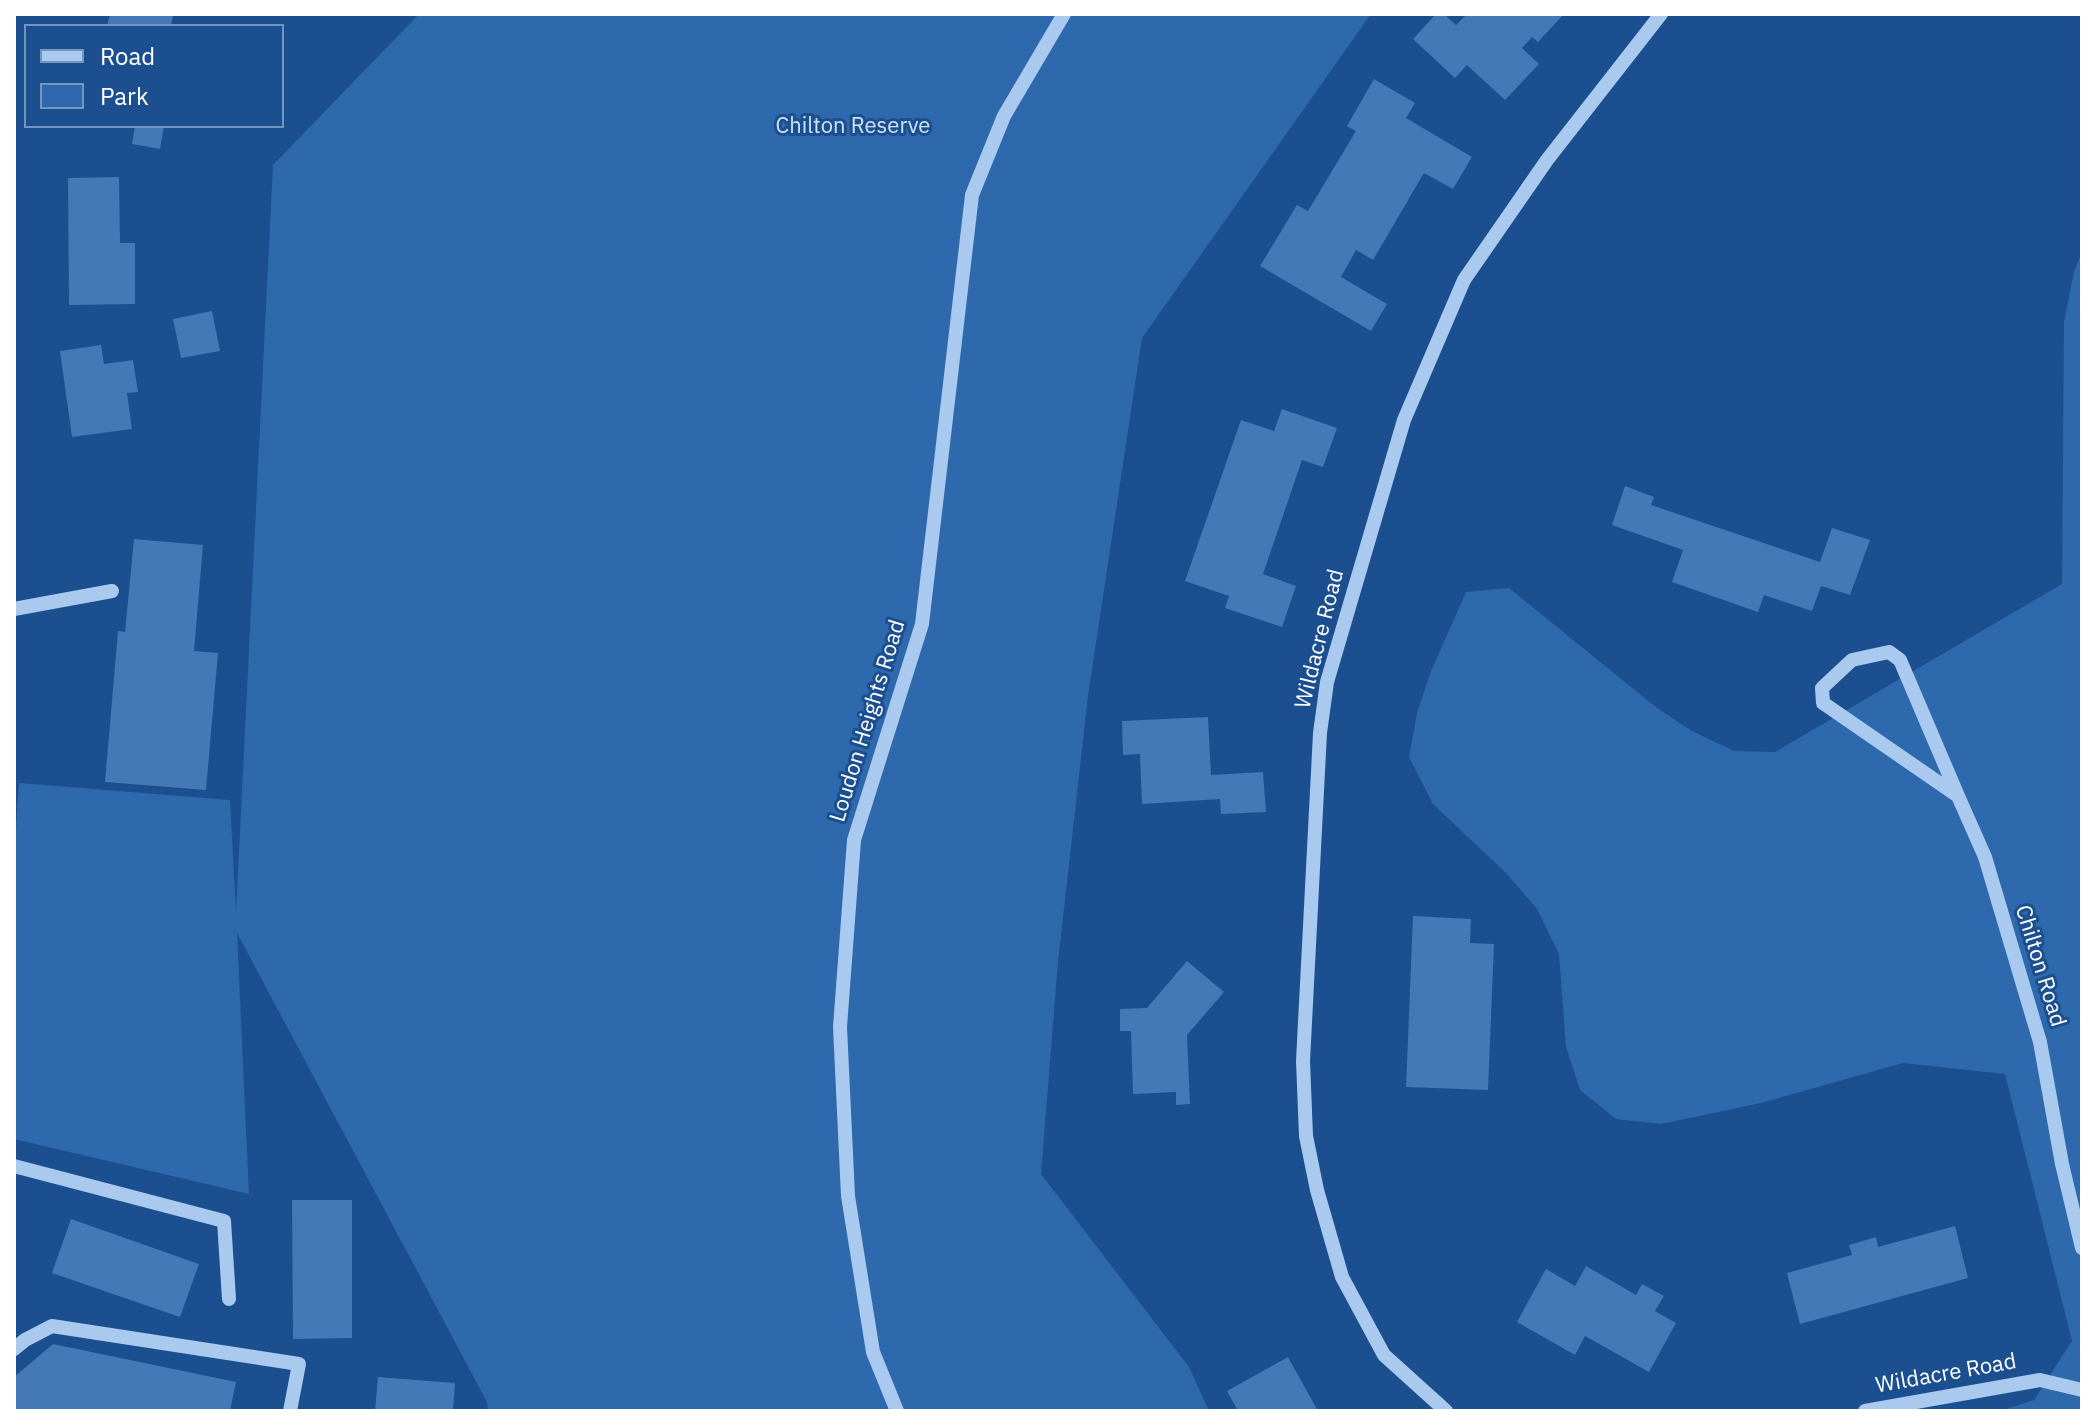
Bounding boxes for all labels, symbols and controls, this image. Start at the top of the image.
legend [24,24,284,128]
text: Road [100,40,155,72]
text: Park [100,80,149,112]
park label: Chilton Reserve [776,114,930,140]
street label: Wildacre Road [1290,567,1350,711]
street label: Loudon Heights Road [825,617,911,825]
street label: Chilton Road [2009,902,2071,1030]
street label: Wildacre Road [1874,1349,2018,1399]

